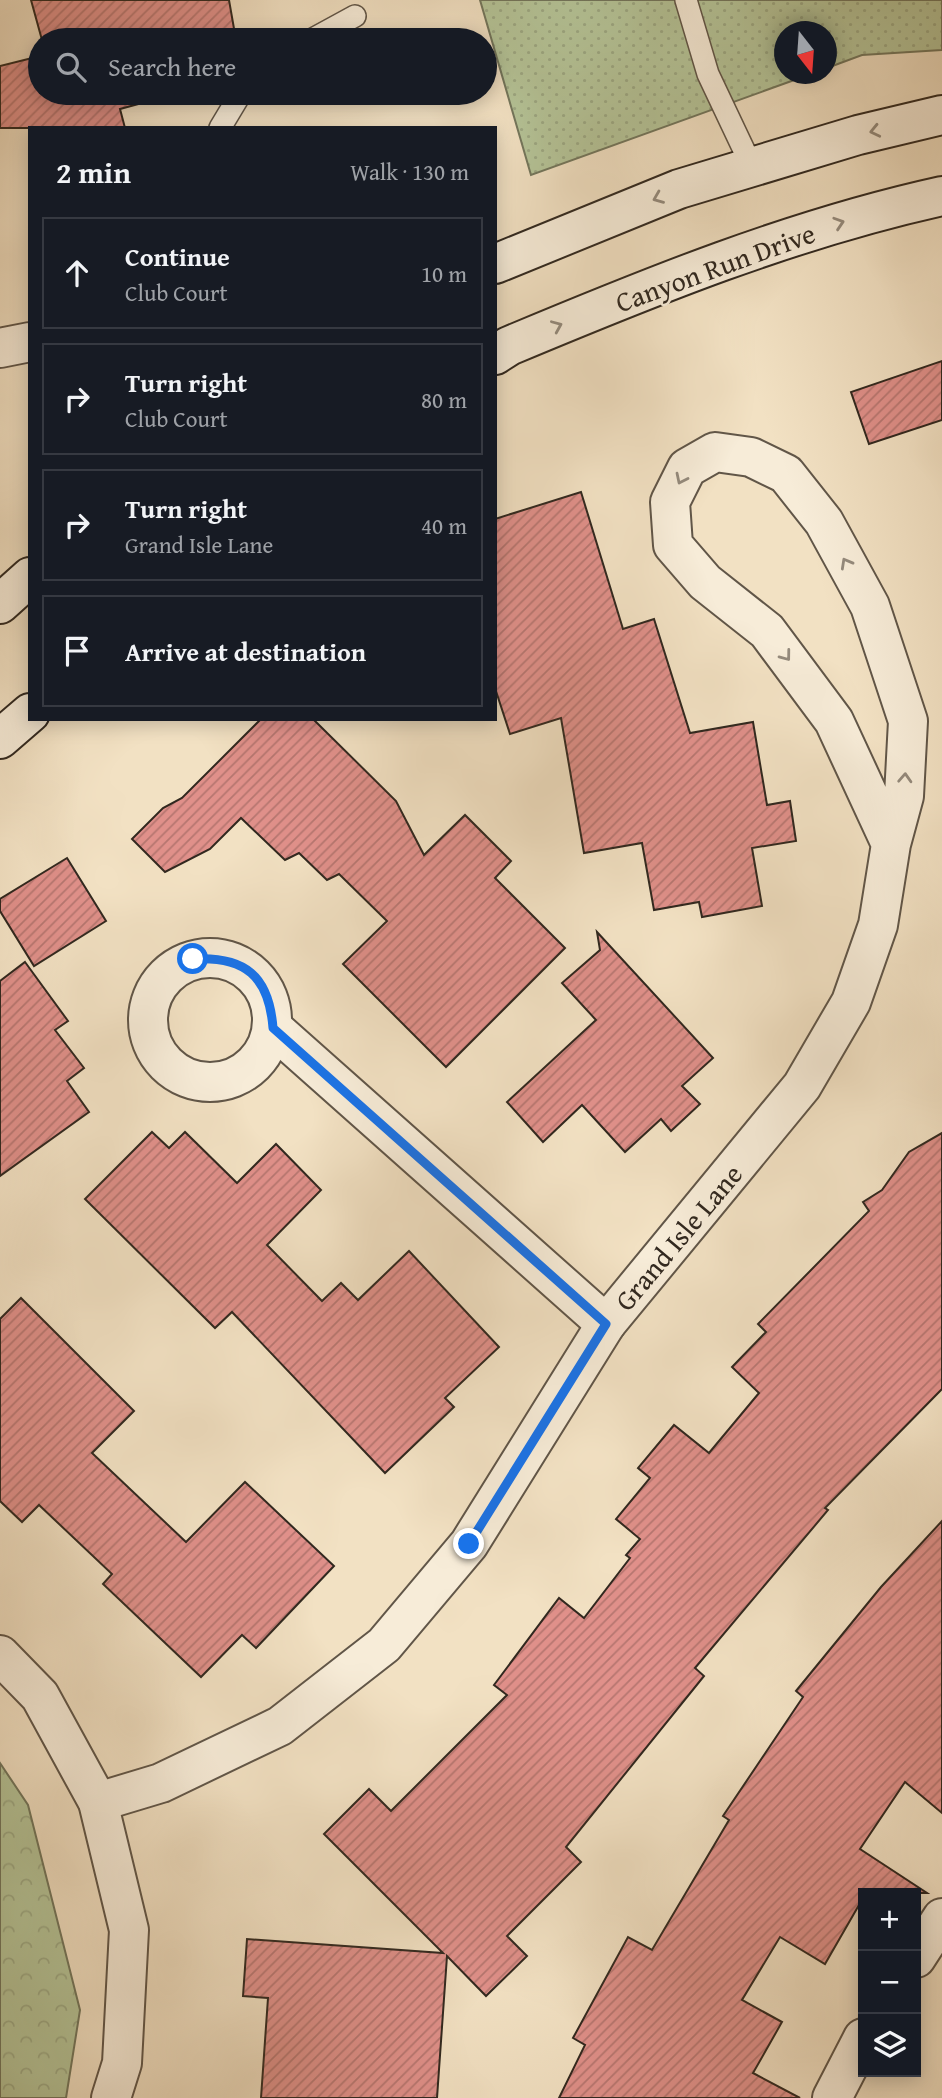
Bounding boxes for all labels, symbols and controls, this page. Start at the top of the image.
north arrow [774,21,837,84]
search box [28,28,497,105]
text: Search here [108,47,236,86]
icon: search [52,48,90,86]
one-way arrow [869,122,881,137]
text: 2 min [56,150,131,194]
text: Walk · 130 m [350,155,469,188]
one-way arrow [653,189,665,203]
street label: Canyon Run Drive [609,212,821,322]
one-way arrow [833,217,845,231]
text: Continue [125,237,230,276]
icon: ahead [58,254,96,292]
text: 10 m [421,257,467,290]
text: Club Court [125,276,228,309]
one-way arrow [550,321,562,335]
text: Turn right [125,363,247,402]
icon: right [58,380,96,418]
text: 80 m [421,383,467,416]
text: Club Court [125,402,228,435]
one-way arrow [676,472,690,484]
text: Turn right [125,489,247,528]
icon: right [58,506,96,544]
text: 40 m [421,509,467,542]
text: Grand Isle Lane [125,528,273,561]
one-way arrow [841,557,855,570]
icon: arrive [58,632,96,670]
text: Arrive at destination [125,632,366,671]
one-way arrow [777,648,790,661]
one-way arrow [898,772,913,783]
route start [177,943,208,974]
street label: Grand Isle Lane [604,1155,752,1319]
route end [453,1528,484,1559]
map controls [858,1888,921,2077]
button: + [858,1888,921,1951]
button: − [858,1951,921,2014]
button: layers [858,2014,921,2077]

